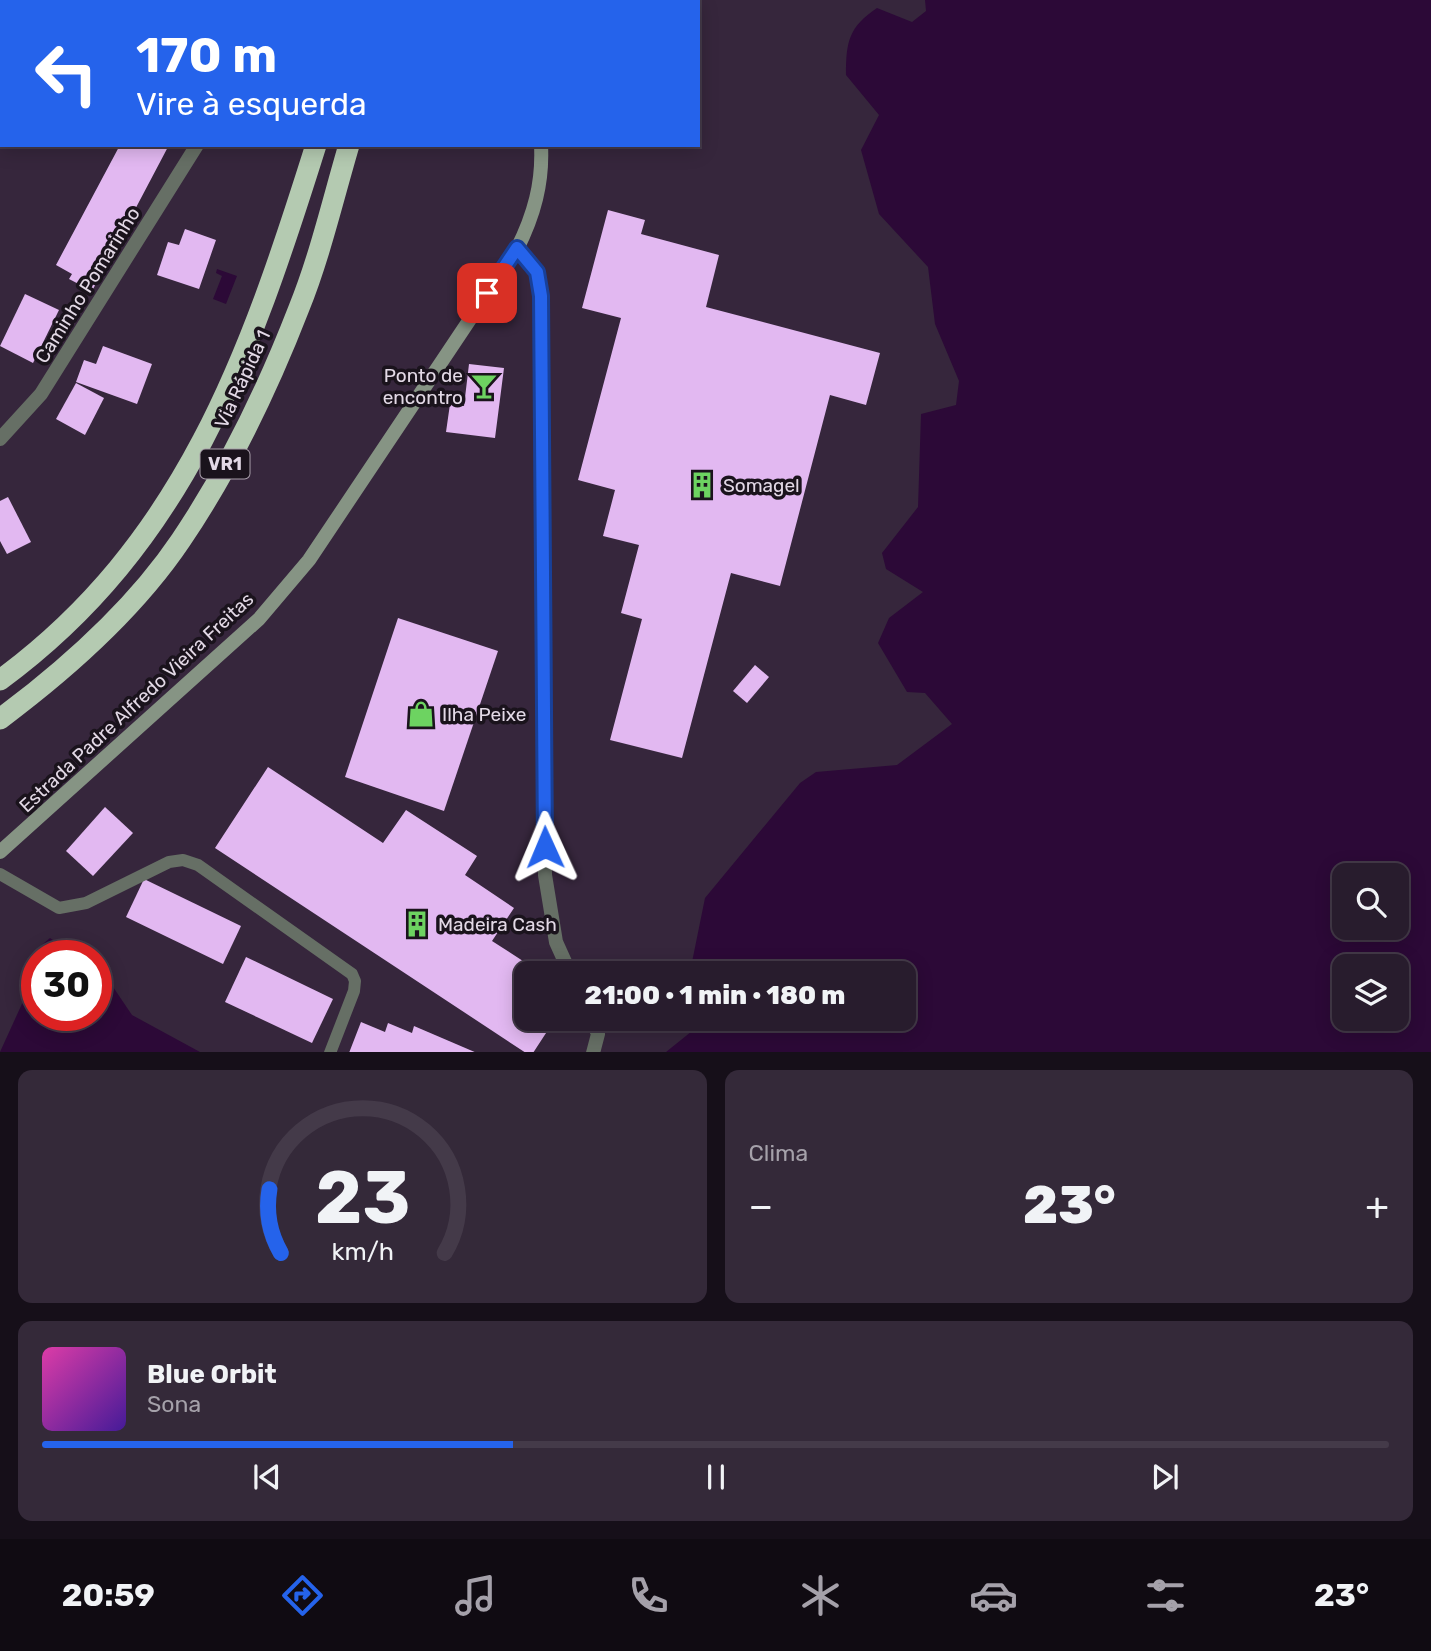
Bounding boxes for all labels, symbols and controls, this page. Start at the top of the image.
text: 170 m [136,26,277,84]
icon: left [21,28,112,119]
text: Vire à esquerda [136,85,367,123]
street label: Caminho Pomarinho [30,203,145,367]
pin [457,263,517,323]
icon: arrive [468,274,506,312]
street label: Via Rápida 1 [210,327,275,432]
place label: Ponto de encontro [383,364,463,409]
bar icon: Ponto de encontro [469,371,499,401]
road number: VR1 [201,450,250,478]
building icon: Somagel [687,470,717,500]
place label: Somagel [723,474,800,497]
street label: Estrada Padre Alfredo Vieira Freitas [14,588,258,817]
shop icon: Ilha Peixe [406,699,436,729]
place label: Ilha Peixe [442,703,526,726]
position arrow [508,810,582,884]
map controls [1332,863,1409,1031]
button: search [1332,863,1409,940]
building icon: Madeira Cash [402,909,432,939]
place label: Madeira Cash [438,913,557,936]
speed limit sign: 30 [21,940,112,1031]
button: layers [1332,954,1409,1031]
text: 21:00 · 1 min · 180 m [585,980,845,1011]
text: Clima [749,1139,808,1167]
text: 23 [315,1155,410,1241]
text: 23° [1023,1174,1116,1236]
text: − [749,1183,773,1229]
text: + [1365,1183,1389,1229]
text: km/h [331,1236,393,1265]
text: Blue Orbit [147,1359,277,1390]
text: Sona [147,1390,201,1418]
icon: previous [248,1458,286,1496]
icon: pause [697,1458,735,1496]
icon: next [1146,1458,1184,1496]
icon: directions [278,1571,327,1620]
icon: music [451,1571,500,1620]
icon: phone [624,1571,673,1620]
icon: climate [796,1571,845,1620]
icon: car [969,1571,1018,1620]
icon: filters [1141,1571,1190,1620]
text: 20:59 [62,1576,155,1614]
text: 23° [1314,1576,1369,1614]

